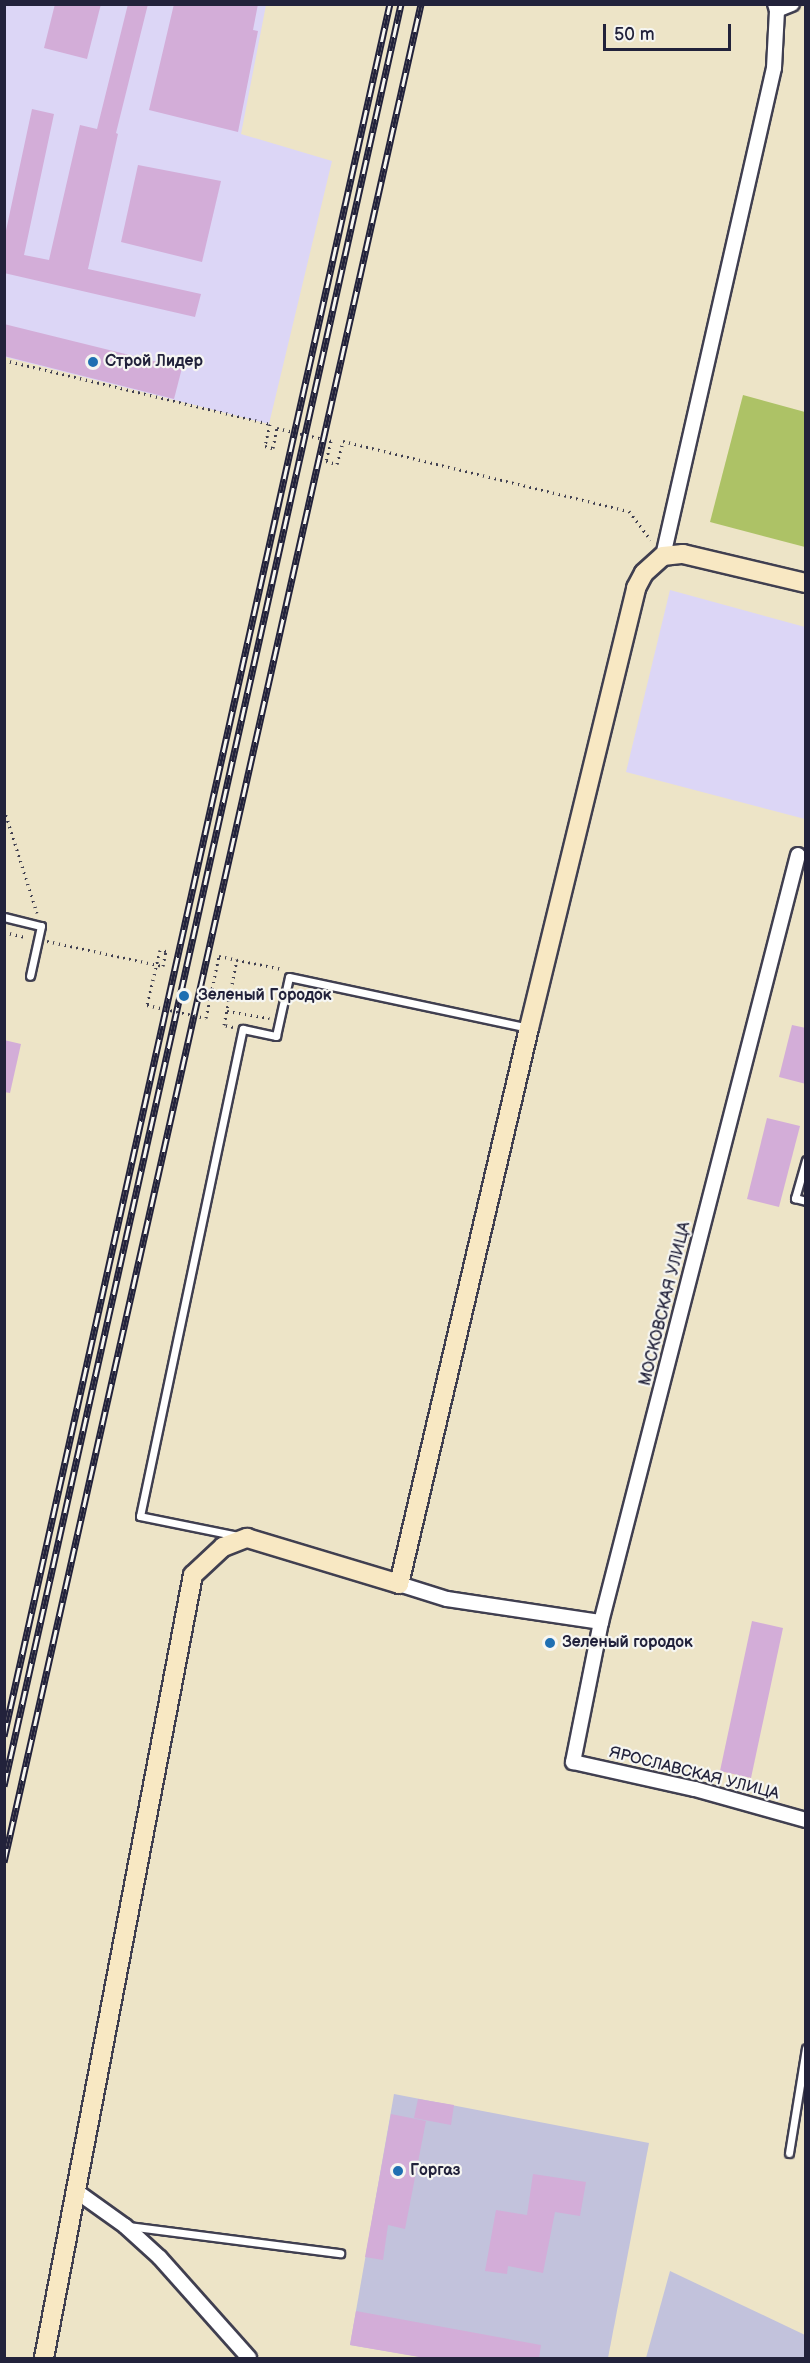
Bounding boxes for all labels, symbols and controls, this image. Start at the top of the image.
scale bar [606,12,734,50]
text: 50 m [614,24,655,45]
place label: Строй Лидер [105,352,203,372]
marker: Строй Лидер [86,355,100,369]
place label: Зеленый Городок [198,986,331,1006]
marker: Зеленый Городок [175,987,193,1005]
street label: МОСКОВСКАЯ УЛИЦА [636,1220,696,1388]
place label: Зеленый городок [562,1633,693,1653]
marker: Зеленый городок [543,1636,557,1650]
street label: ЯРОСЛАВСКАЯ УЛИЦА [607,1744,781,1804]
place label: Горгаз [410,2161,460,2181]
marker: Горгаз [391,2164,405,2178]

